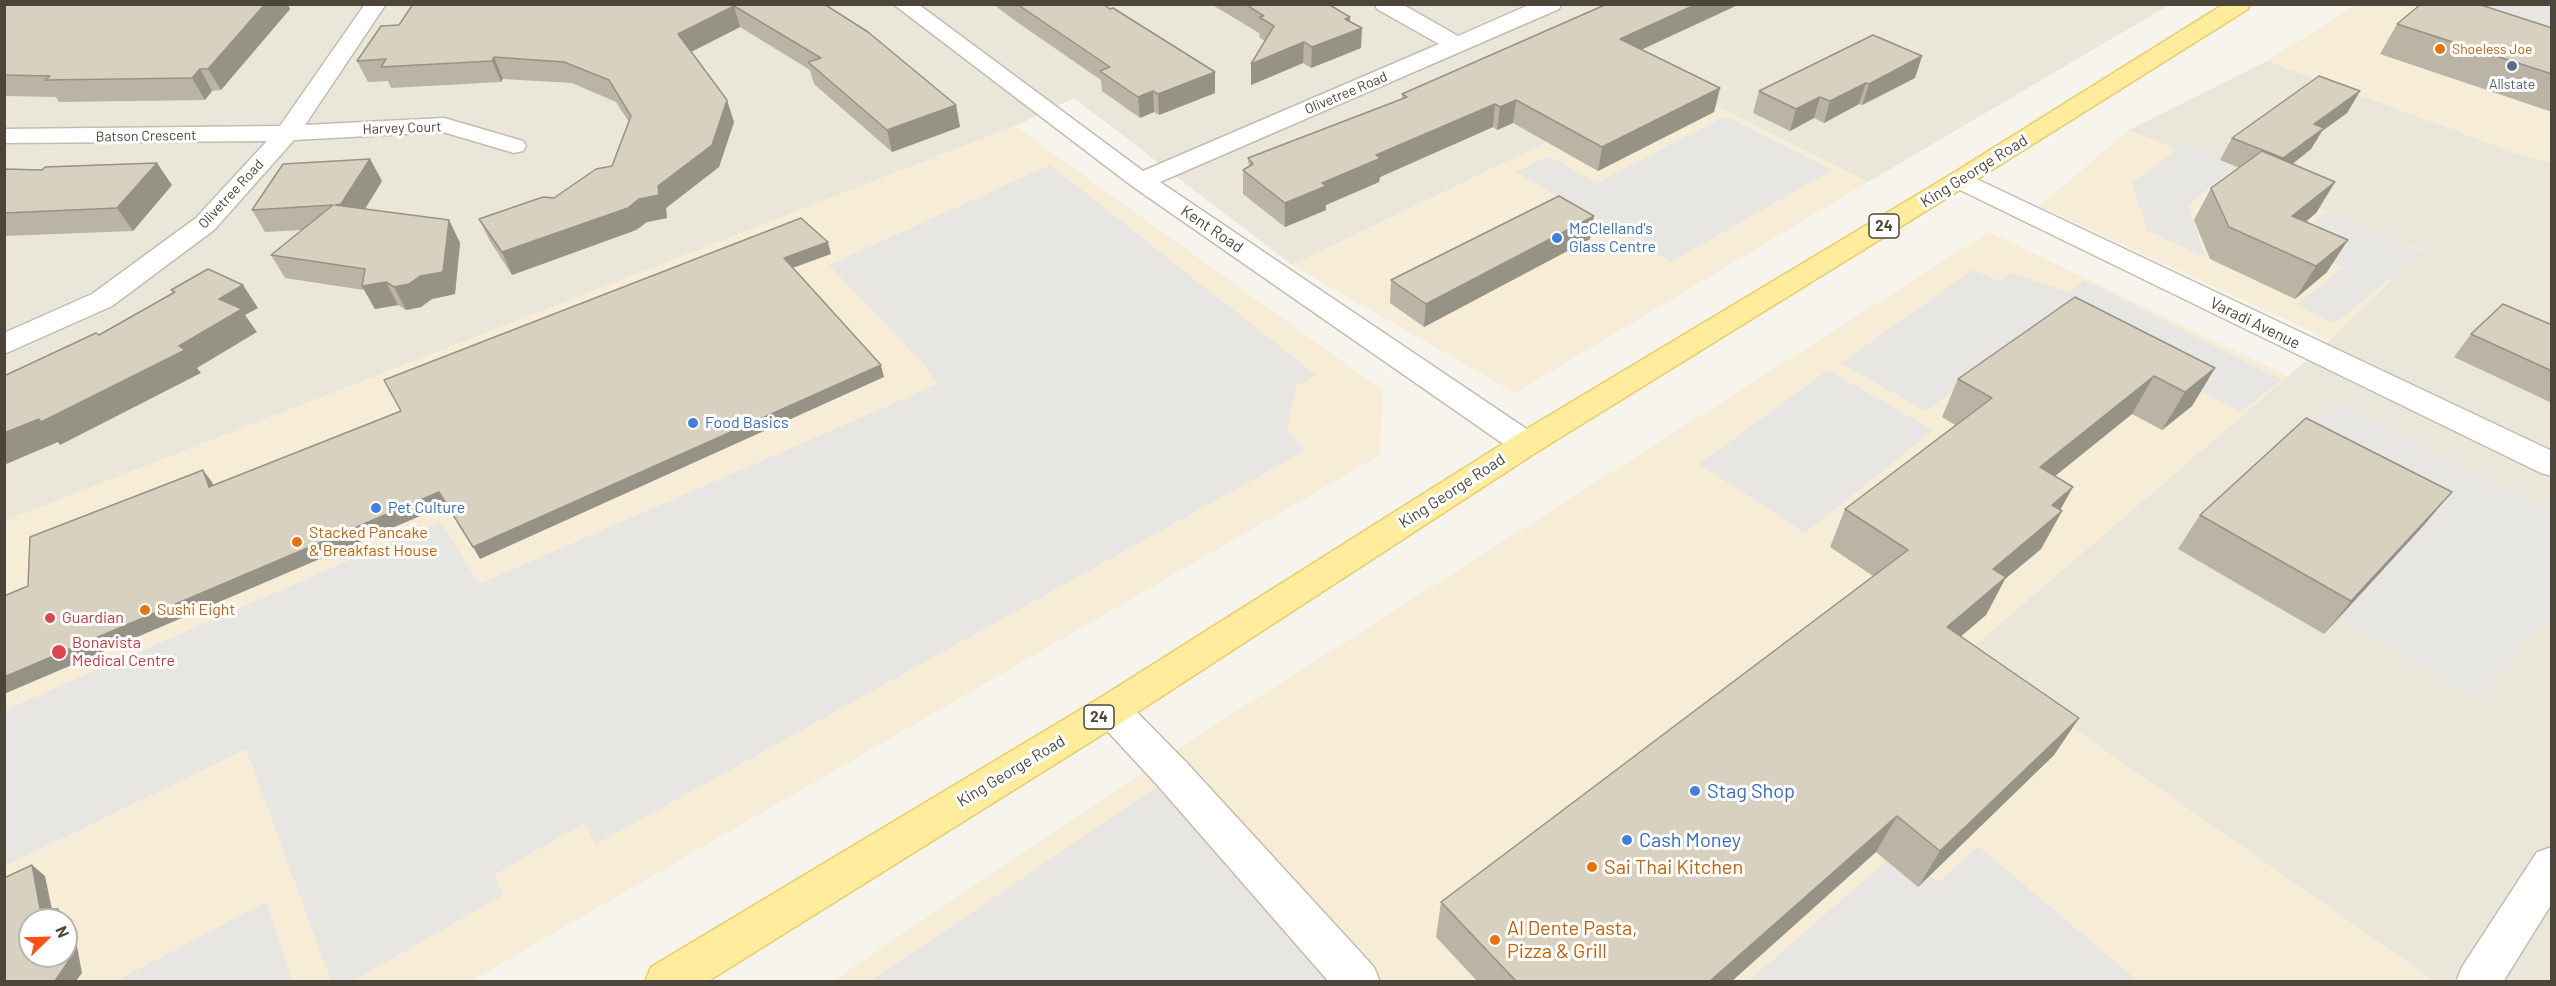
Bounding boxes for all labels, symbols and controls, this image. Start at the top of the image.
place label: Shoeless Joe [2452,41,2532,57]
marker: Shoeless Joe [2433,42,2447,56]
marker: Allstate [2505,59,2519,73]
street label: Olivetree Road [1302,68,1390,118]
place label: Allstate [2489,76,2535,92]
street label: Harvey Court [362,118,442,138]
street label: Batson Crescent [96,127,196,145]
street label: King George Road [1917,130,2031,212]
street label: Olivetree Road [195,156,267,232]
street label: Kent Road [1177,201,1247,257]
road number: 24 [1869,214,1899,238]
place label: McClelland's Glass Centre [1569,219,1656,257]
marker: McClelland's Glass Centre [1550,231,1564,245]
street label: Varadi Avenue [2207,293,2303,353]
place label: Food Basics [705,413,789,433]
marker: Food Basics [686,416,700,430]
street label: King George Road [1395,450,1509,532]
place label: Pet Culture [388,498,465,518]
marker: Pet Culture [369,501,383,515]
place label: Stacked Pancake & Breakfast House [309,523,437,561]
marker: Stacked Pancake & Breakfast House [290,535,304,549]
place label: Sushi Eight [157,600,235,620]
marker: Sushi Eight [138,603,152,617]
place label: Guardian [62,608,124,628]
marker: Guardian [43,611,57,625]
place label: Bonavista Medical Centre [72,633,175,671]
marker: Bonavista Medical Centre [50,643,68,661]
road number: 24 [1084,705,1114,729]
street label: King George Road [954,731,1068,811]
place label: Stag Shop [1707,779,1795,803]
marker: Stag Shop [1688,784,1702,798]
place label: Cash Money [1639,828,1741,852]
marker: Cash Money [1620,833,1634,847]
place label: Sai Thai Kitchen [1604,855,1743,879]
marker: Sai Thai Kitchen [1585,860,1599,874]
north arrow [18,908,78,968]
place label: Al Dente Pasta, Pizza & Grill [1507,916,1638,963]
text: N [52,923,74,940]
marker: Al Dente Pasta, Pizza & Grill [1488,933,1502,947]

